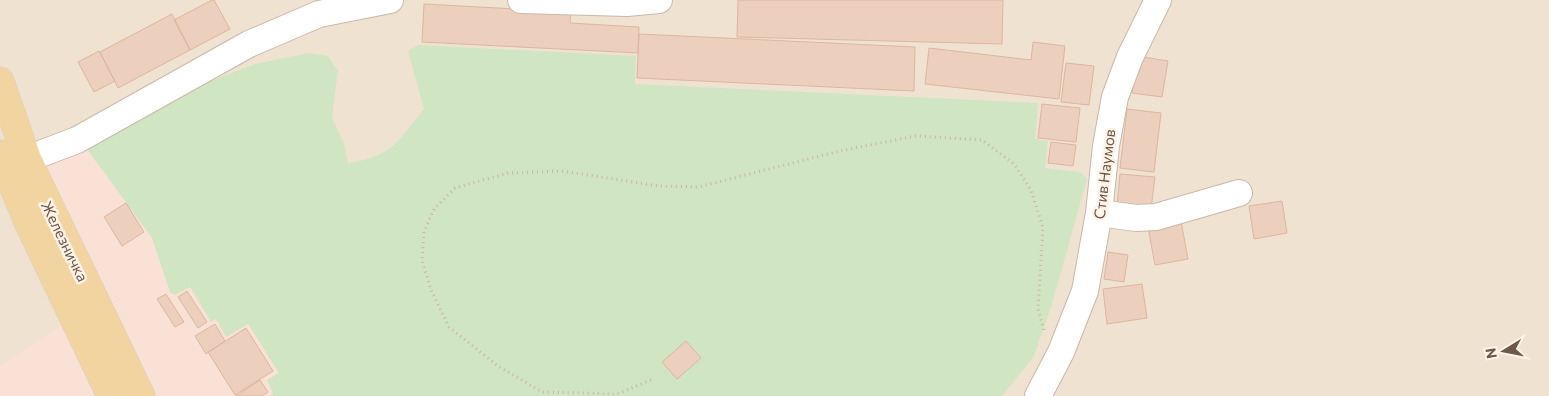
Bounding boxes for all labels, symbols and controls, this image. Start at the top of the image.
street label: Стив Наумов [1090,128,1118,220]
street label: Железничка [38,198,92,284]
north arrow [1479,326,1529,376]
text: N [1481,347,1500,360]

